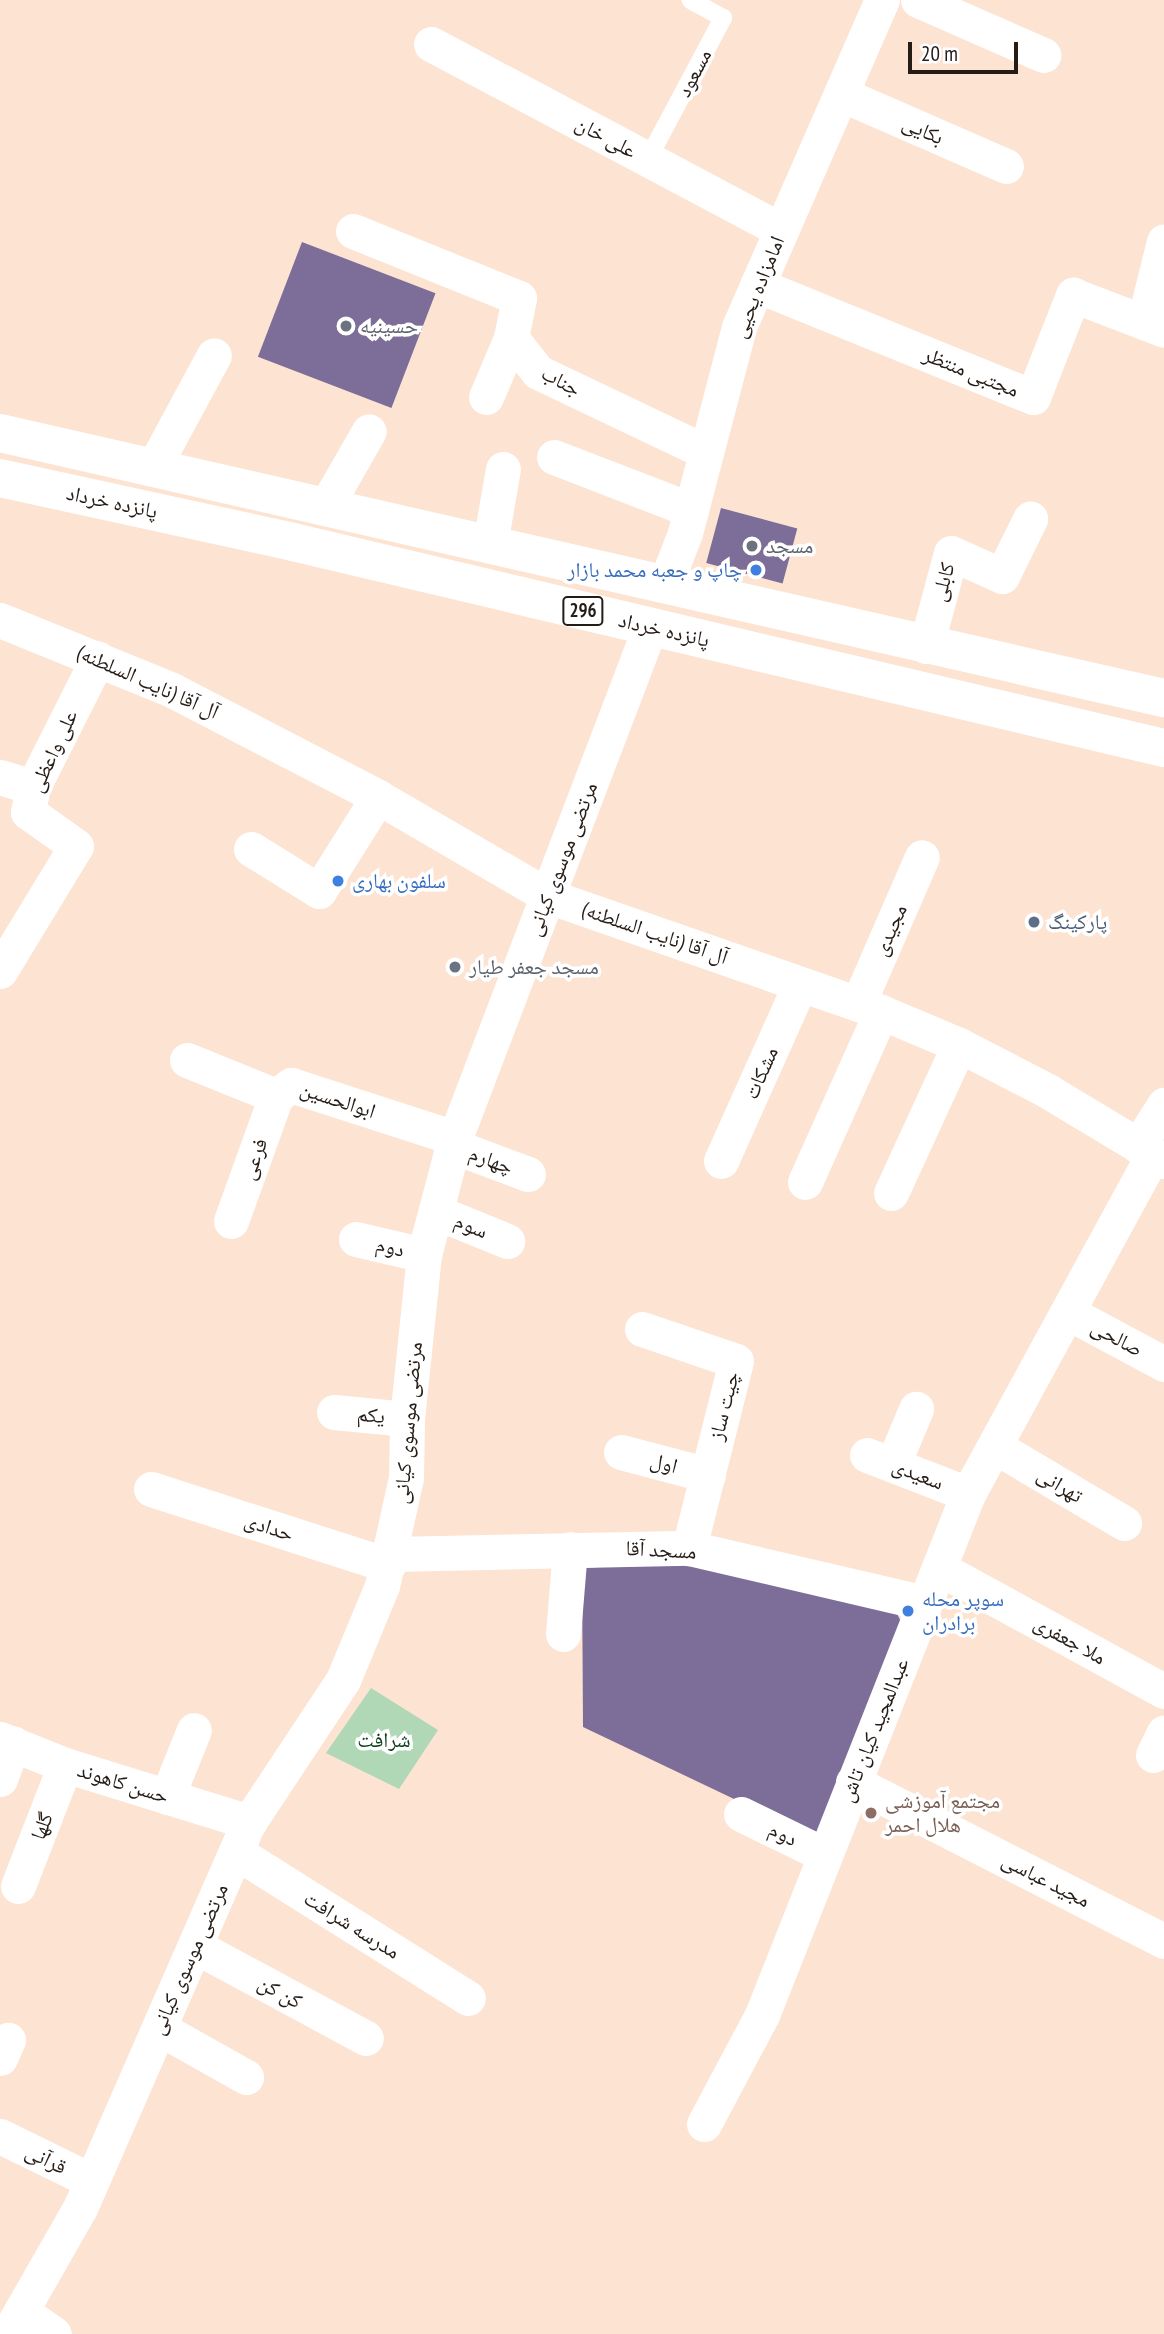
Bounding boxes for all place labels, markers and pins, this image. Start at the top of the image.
place label: حسینیه [360,313,418,339]
marker: حسینیه [338,318,354,334]
place label: مسجد [766,533,813,559]
marker: مسجد [744,538,760,554]
place label: چاپ و جعبه محمد بازار [567,557,742,583]
marker: چاپ و جعبه محمد بازار [748,562,764,578]
place label: سلفون بهاری [352,868,446,894]
marker: سلفون بهاری [330,873,346,889]
place label: پارکینگ [1048,909,1107,935]
marker: پارکینگ [1026,914,1042,930]
place label: مسجد جعفر طیار [469,954,599,980]
marker: مسجد جعفر طیار [447,959,463,975]
place label: سوپر محله برادران [922,1586,1004,1636]
marker: سوپر محله برادران [900,1603,916,1619]
place label: مجتمع آموزشی هلال احمر [885,1788,1000,1838]
marker: مجتمع آموزشی هلال احمر [863,1805,879,1821]

